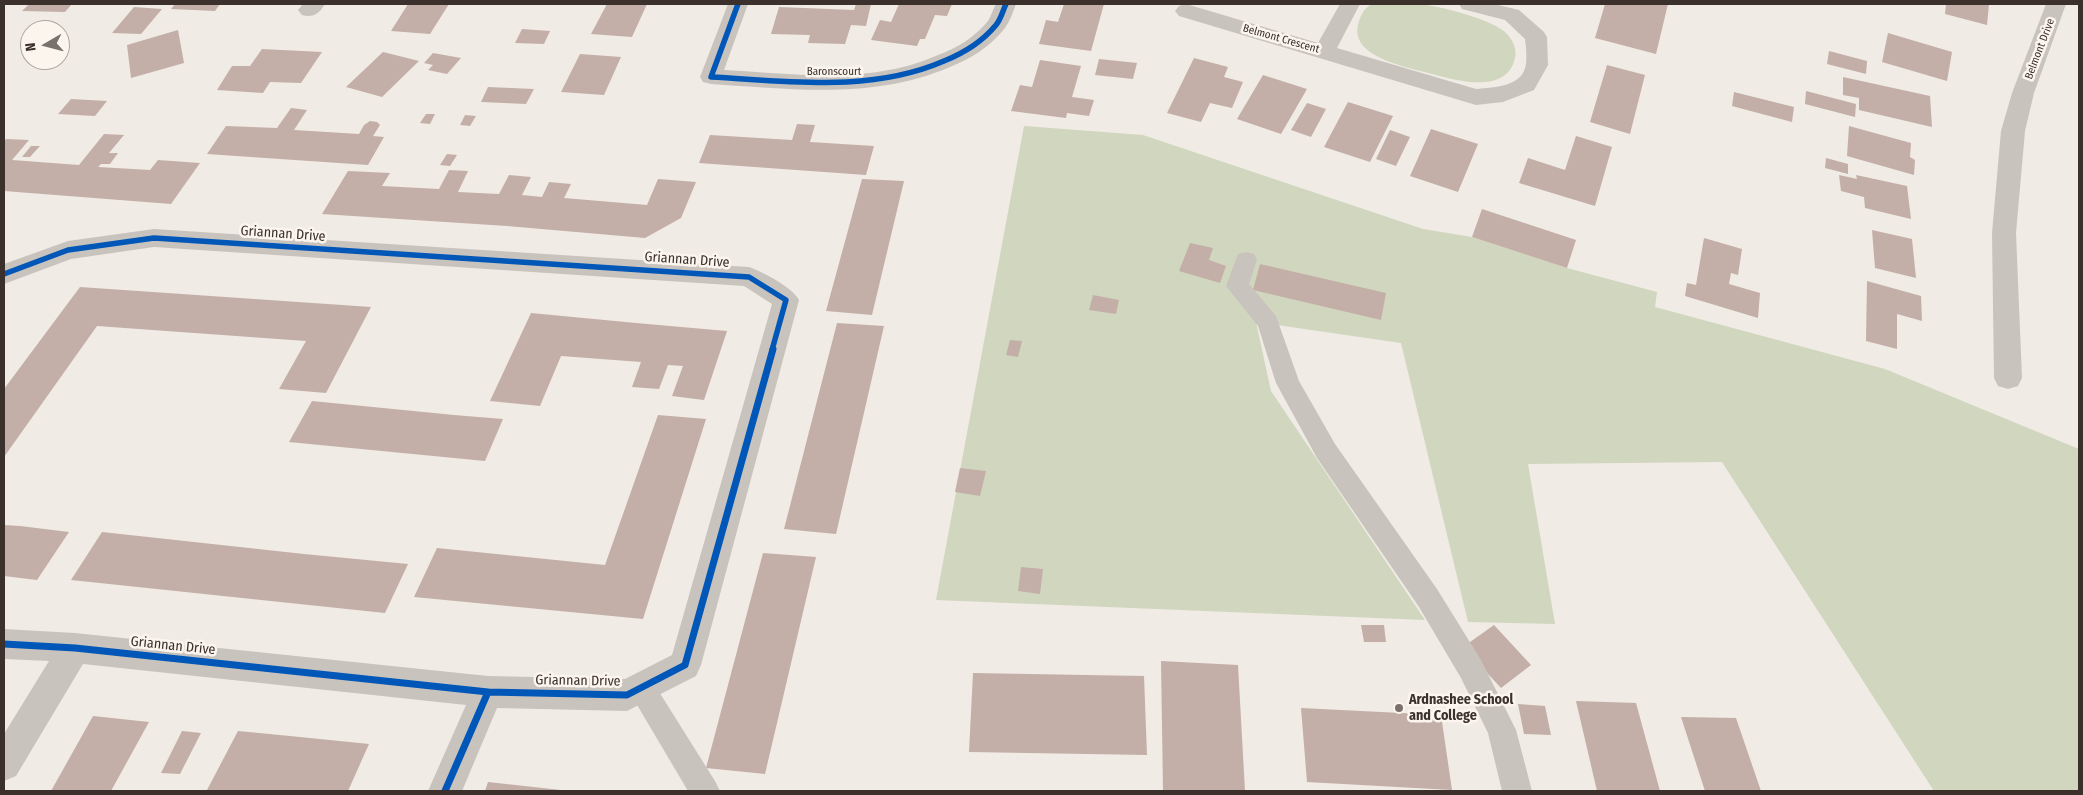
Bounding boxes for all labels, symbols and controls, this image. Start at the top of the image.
street label: Belmont Drive [2022,17,2058,81]
north arrow [20,20,70,70]
street label: Belmont Crescent [1241,22,1321,56]
text: N [22,42,40,52]
street label: Baronscourt [807,65,861,79]
street label: Griannan Drive [240,223,326,245]
street label: Griannan Drive [644,249,730,271]
street label: Griannan Drive [130,633,216,659]
street label: Griannan Drive [535,672,621,690]
place label: Ardnashee School and College [1409,692,1513,724]
marker: Ardnashee School and College [1393,702,1405,714]

